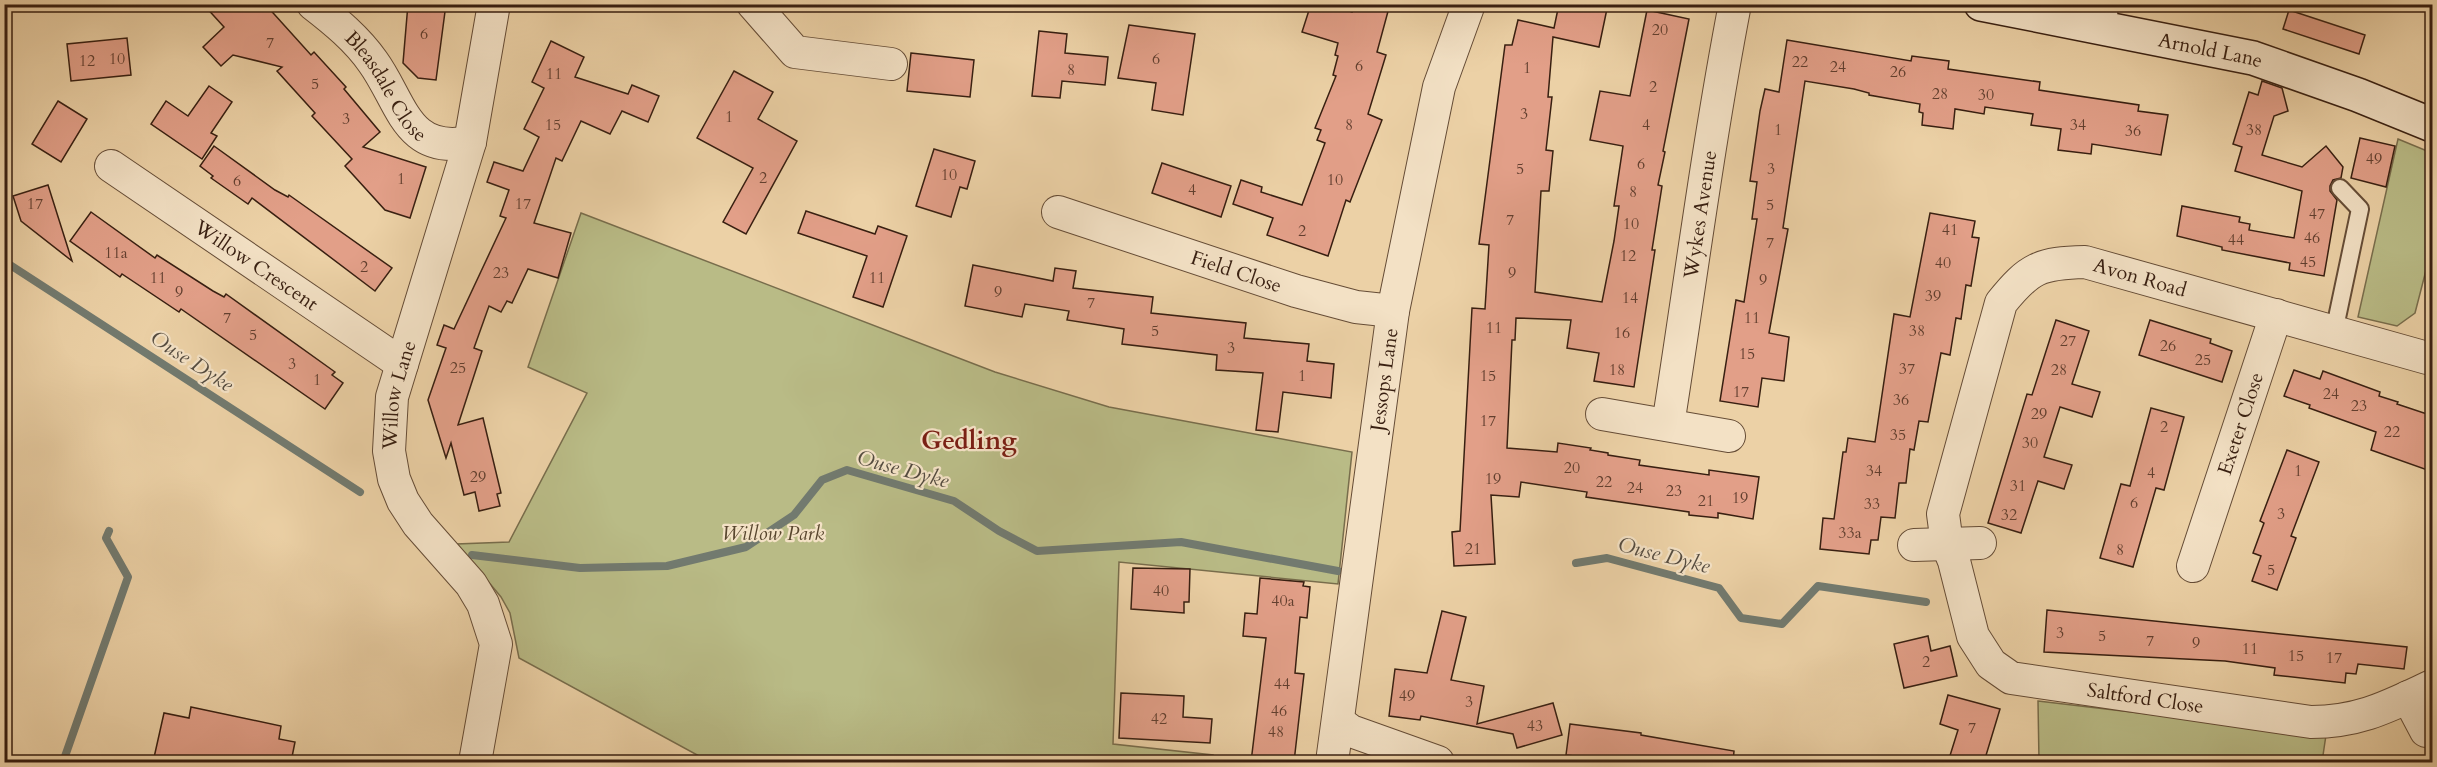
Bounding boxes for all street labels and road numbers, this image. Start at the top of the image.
street label: Bleasdale Close [339,25,432,148]
street label: Arnold Lane [2156,26,2266,74]
street label: Wykes Avenue [1677,148,1723,281]
street label: Willow Crescent [188,213,324,318]
street label: Field Close [1187,244,1285,299]
street label: Avon Road [2090,251,2190,304]
street label: Jessops Lane [1363,326,1405,436]
street label: Willow Lane [376,337,423,451]
street label: Exeter Close [2211,369,2270,479]
street label: Saltford Close [2085,676,2205,720]

